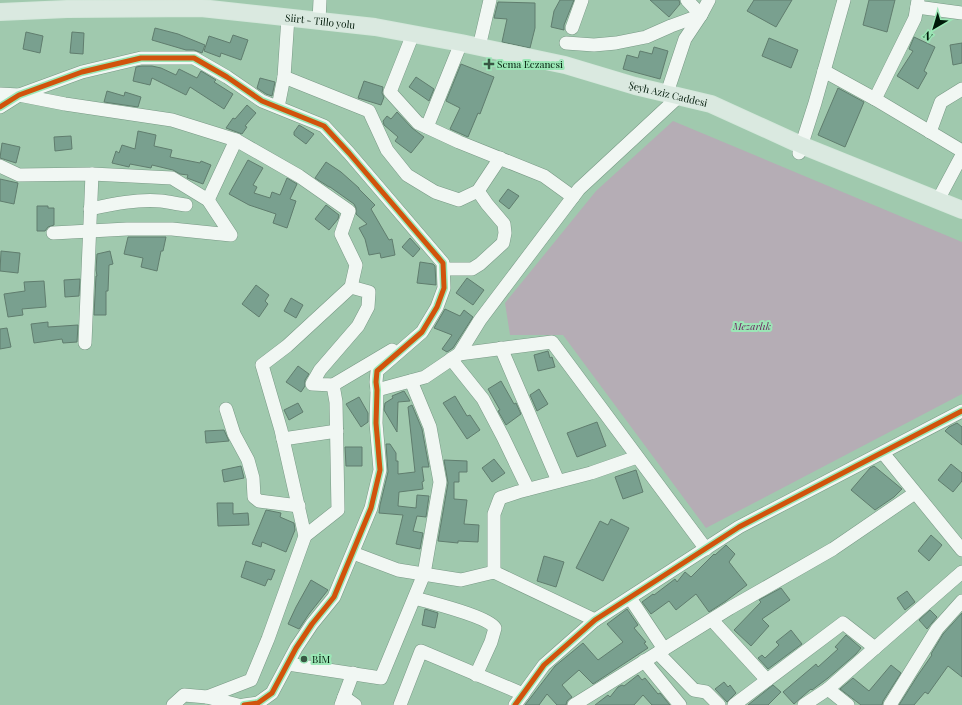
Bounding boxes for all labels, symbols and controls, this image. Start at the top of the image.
north arrow [914,8,954,48]
street label: Siirt - Tillo yolu [284,10,356,32]
text: N [920,28,935,45]
place label: Sema Eczanesi [497,57,563,71]
marker: Sema Eczanesi [484,59,494,69]
street label: Şeyh Aziz Caddesi [627,78,709,110]
park label: Mezarlık [732,319,771,333]
place label: BİM [312,652,331,666]
marker: BİM [299,654,309,664]

